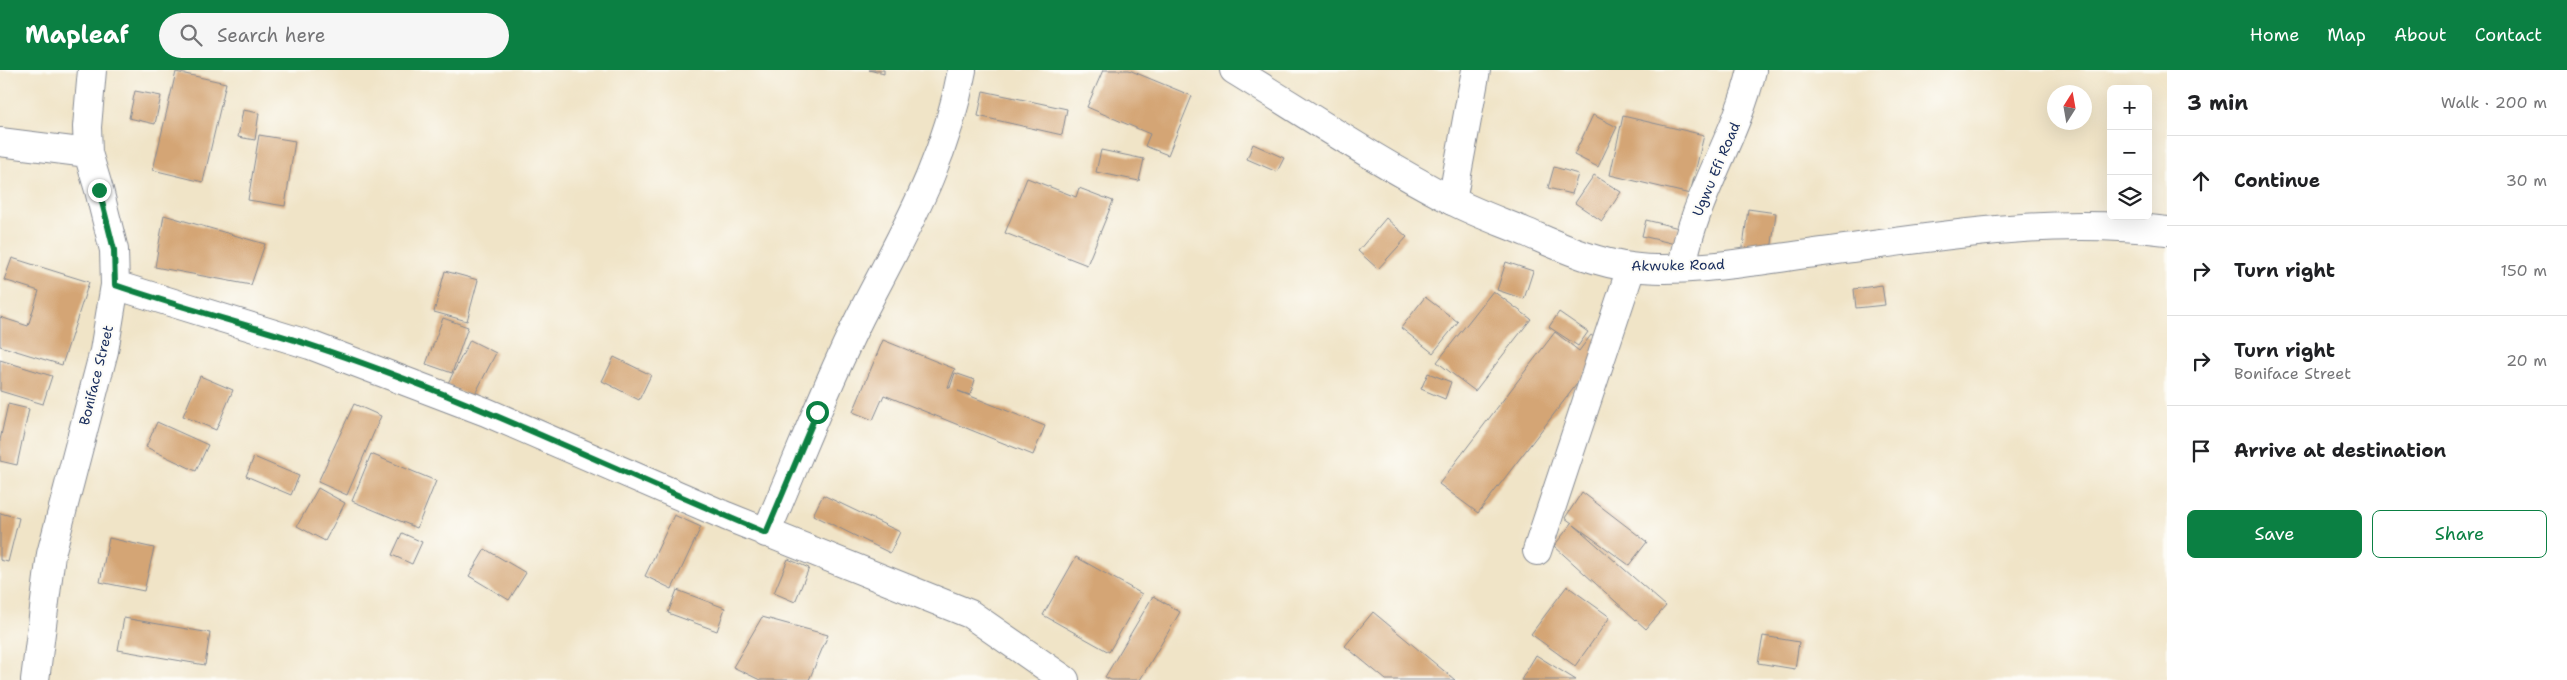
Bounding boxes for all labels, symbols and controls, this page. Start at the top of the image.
search box [159,13,509,58]
text: Mapleaf [25,19,129,51]
icon: search [177,21,205,49]
text: Search here [217,23,325,48]
text: Home [2250,23,2299,47]
text: Map [2327,23,2366,47]
text: About [2394,23,2447,47]
text: Contact [2475,23,2542,47]
north arrow [2047,85,2092,130]
map controls [2107,85,2152,220]
button: + [2107,85,2152,130]
text: 3 min [2187,89,2248,117]
text: Walk · 200 m [2441,92,2547,113]
street label: Ugwu Efi Road [1688,119,1744,219]
button: − [2107,130,2152,175]
icon: ahead [2187,167,2215,195]
text: Continue [2234,168,2320,193]
text: 30 m [2506,170,2547,191]
button: layers [2107,175,2152,220]
route end [88,179,111,202]
street label: Akwuke Road [1631,255,1725,275]
icon: right [2187,257,2215,285]
text: Turn right [2234,258,2335,283]
text: 150 m [2500,260,2547,281]
street label: Boniface Street [75,323,117,427]
text: Turn right [2234,338,2335,363]
icon: right [2187,347,2215,375]
text: 20 m [2506,350,2547,371]
text: Boniface Street [2234,363,2351,384]
route start [806,401,829,424]
icon: arrive [2187,437,2215,465]
text: Arrive at destination [2234,438,2446,463]
button: Save [2187,510,2362,558]
button: Share [2372,510,2547,558]

